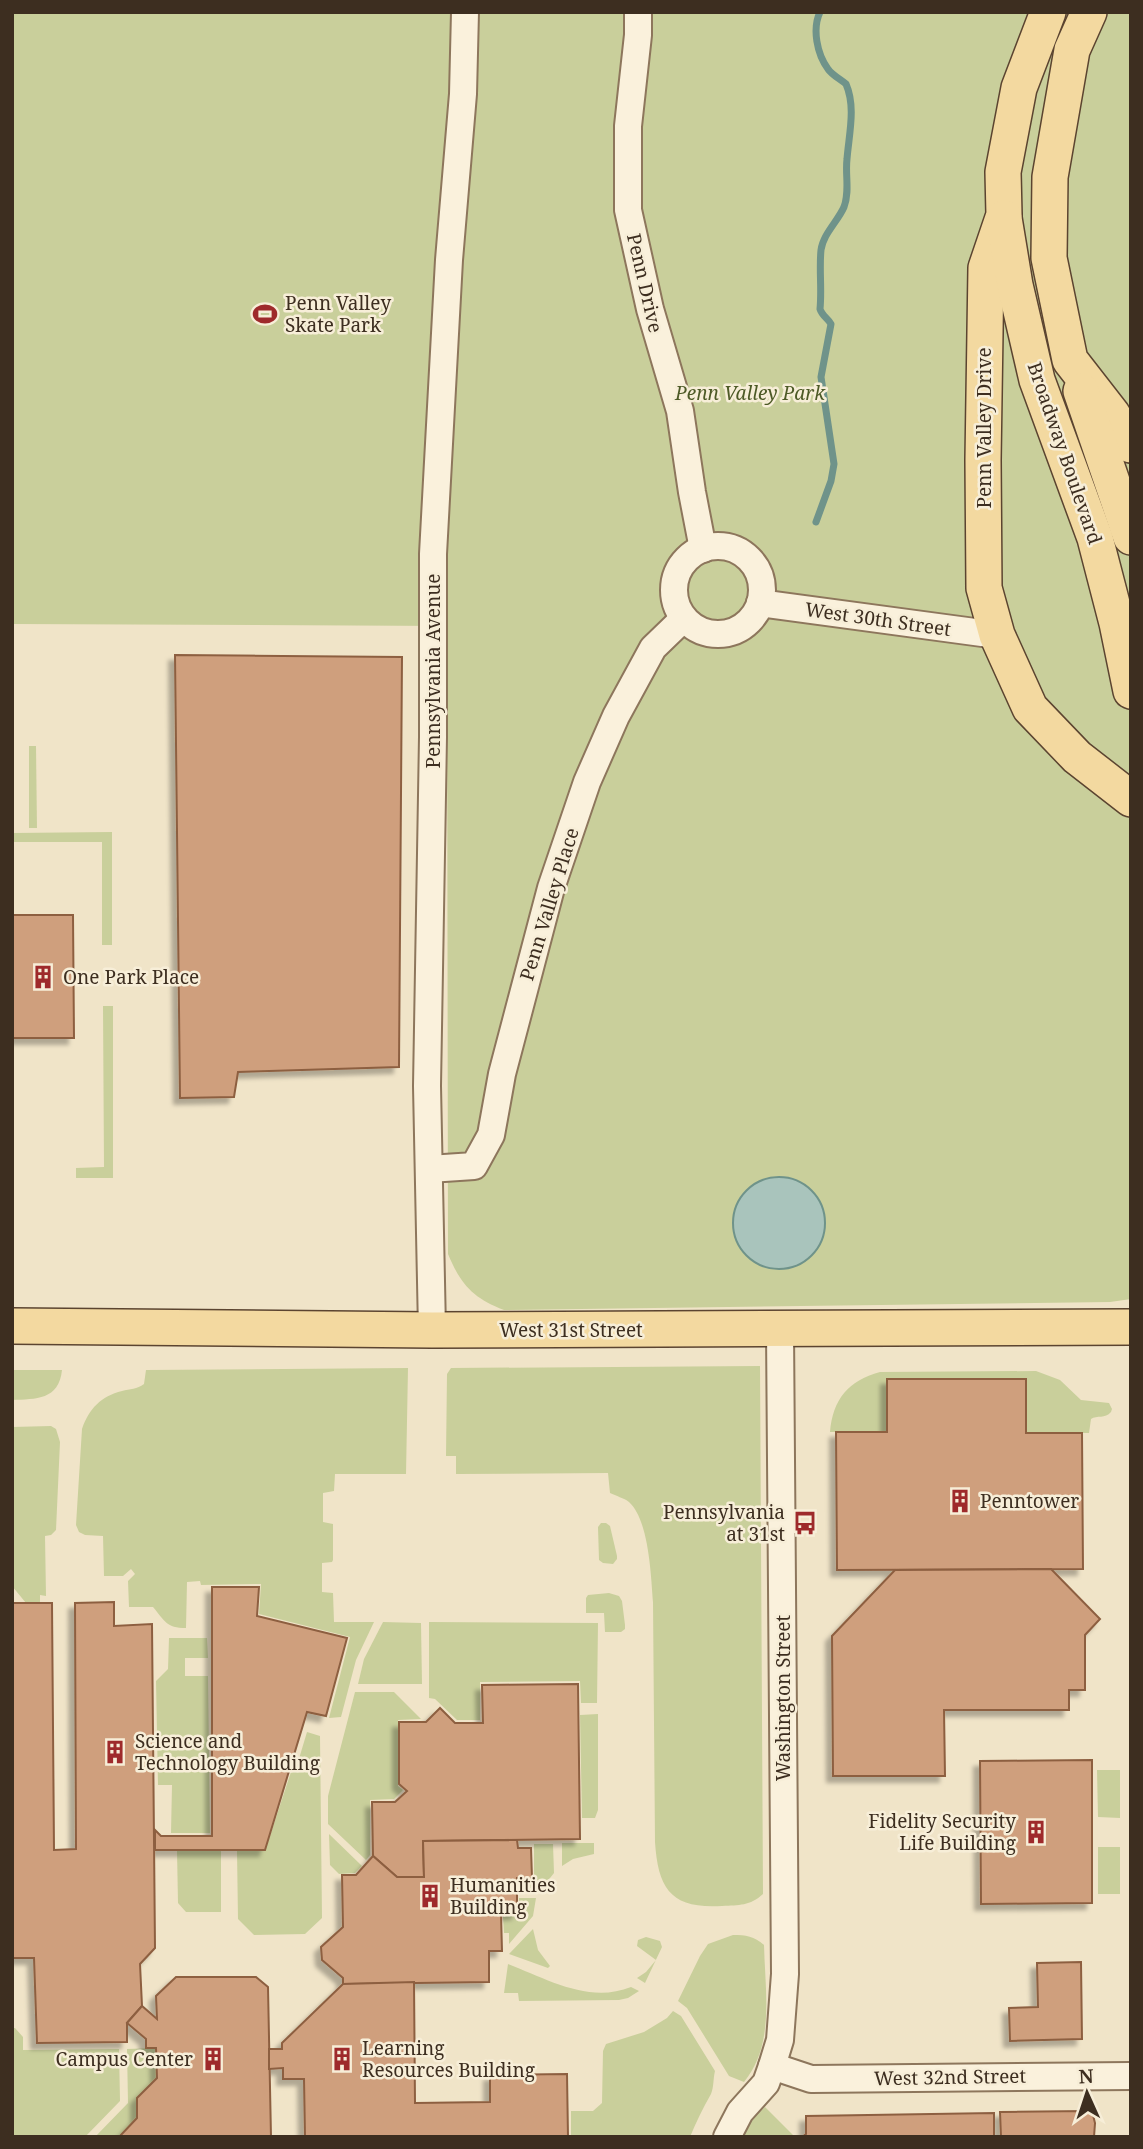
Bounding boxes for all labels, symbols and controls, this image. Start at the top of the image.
street label: Penn Drive [621,231,669,335]
place label: Penn Valley Skate Park [285,290,391,338]
sports icon: Penn Valley Skate Park [251,300,279,328]
street label: Penn Valley Drive [971,347,997,509]
street label: Broadway Boulevard [1022,359,1108,548]
park label: Penn Valley Park [674,380,826,406]
street label: Pennsylvania Avenue [420,574,446,768]
street label: West 30th Street [803,596,953,642]
street label: Penn Valley Place [513,824,585,984]
building icon: One Park Place [29,963,57,991]
place label: One Park Place [63,964,199,990]
street label: West 31st Street [499,1317,643,1343]
building icon: Penntower [946,1487,974,1515]
place label: Penntower [980,1488,1079,1514]
place label: Pennsylvania at 31st [663,1499,785,1547]
bus stop icon: Pennsylvania at 31st [791,1509,819,1537]
street label: Washington Street [770,1615,796,1781]
place label: Science and Technology Building [135,1728,320,1776]
building icon: Science and Technology Building [101,1738,129,1766]
place label: Fidelity Security Life Building [868,1808,1016,1856]
building icon: Fidelity Security Life Building [1022,1818,1050,1846]
place label: Humanities Building [450,1872,556,1920]
building icon: Humanities Building [416,1882,444,1910]
place label: Learning Resources Building [362,2035,535,2083]
building icon: Campus Center [199,2045,227,2073]
building icon: Learning Resources Building [328,2045,356,2073]
place label: Campus Center [56,2046,193,2072]
north arrow [1052,2058,1122,2128]
street label: West 32nd Street [874,2063,1027,2091]
text: N [1078,2063,1094,2089]

